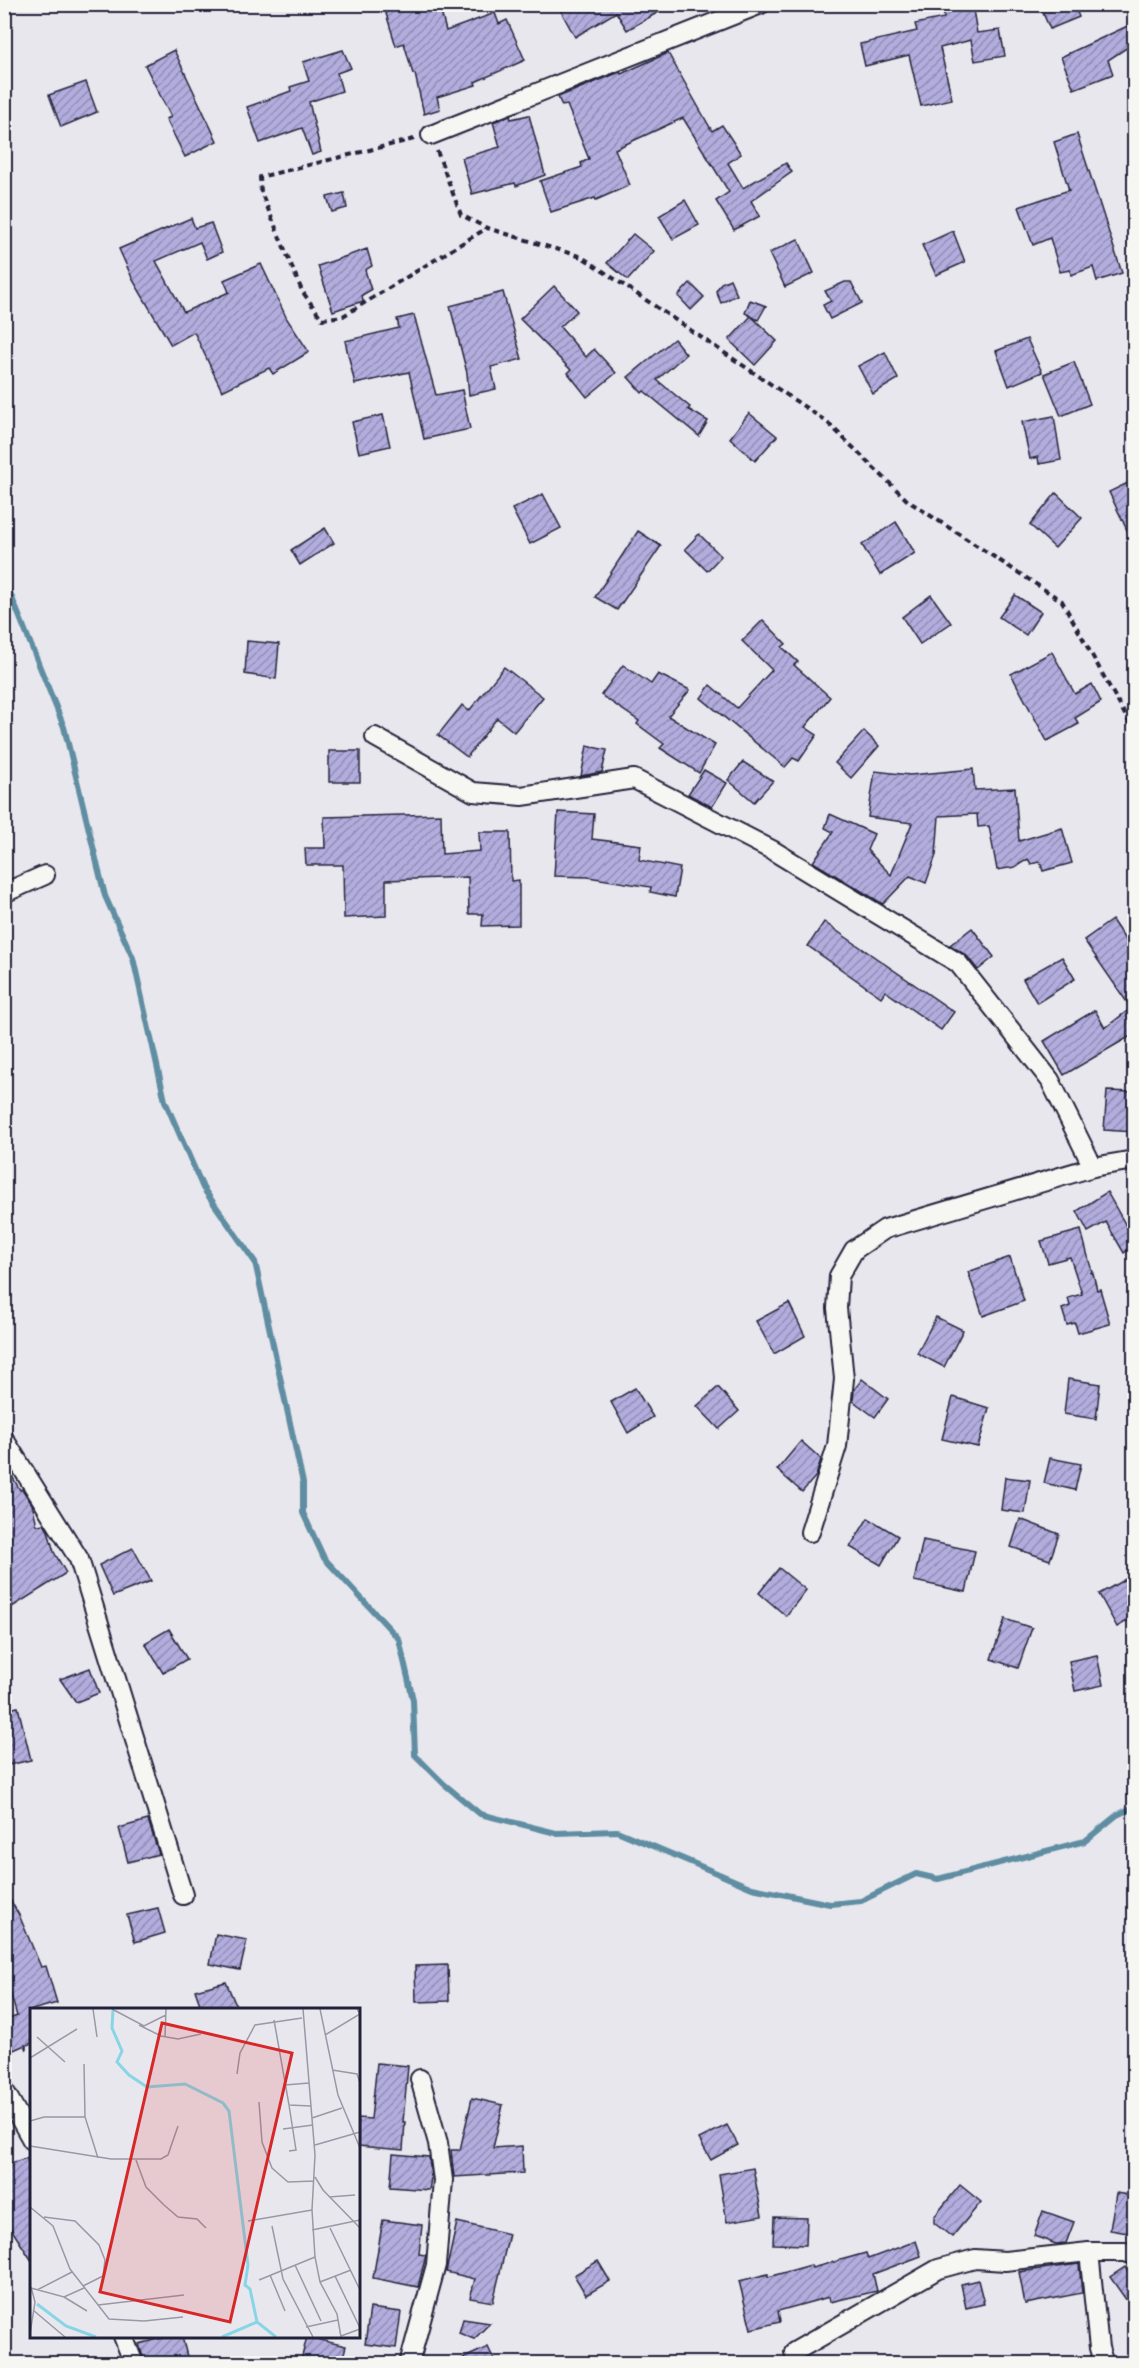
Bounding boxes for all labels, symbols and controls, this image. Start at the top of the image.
inset map [30,2008,360,2338]

